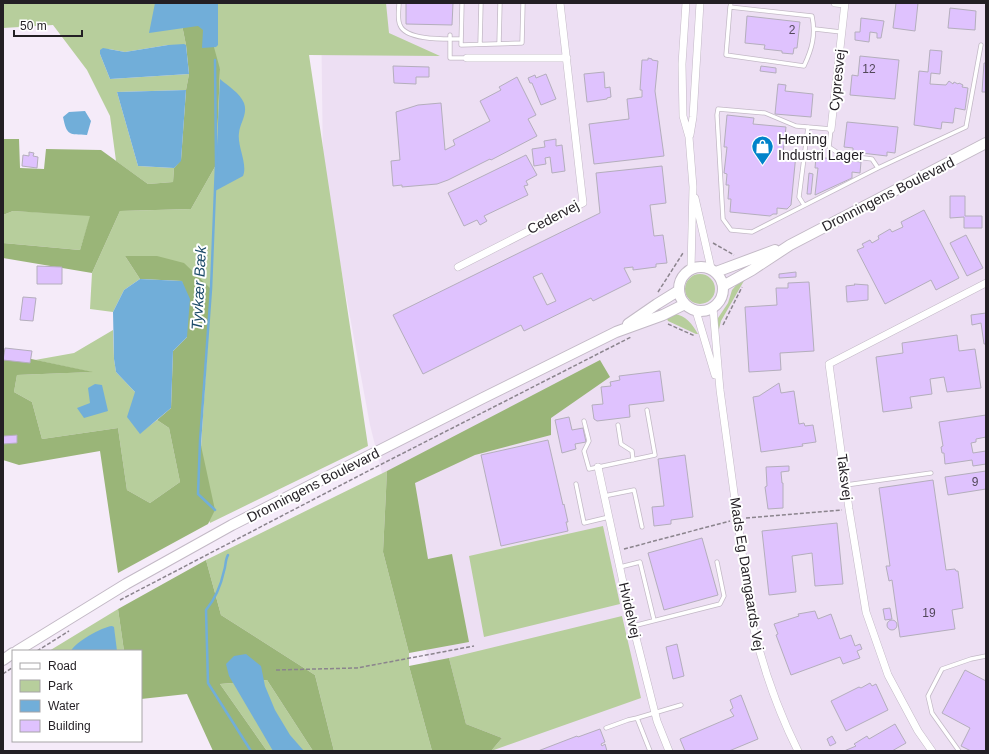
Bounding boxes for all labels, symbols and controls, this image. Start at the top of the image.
scale bar [14,12,82,38]
text: 50 m [20,19,47,33]
house number: 2 [789,23,796,37]
street label: Cypresvej [826,48,848,112]
house number: 12 [862,62,876,76]
place label: Herning Industri Lager [778,131,864,163]
shop icon: Herning Industri Lager [750,134,776,167]
street label: Dronningens Boulevard [819,154,957,234]
street label: Cedervej [525,197,581,237]
water label: Tyvkær Bæk [188,244,209,330]
street label: Dronningens Boulevard [244,445,382,525]
street label: Taksvej [834,453,856,501]
house number: 9 [972,475,979,489]
street label: Mads Eg Damgaards Vej [727,496,767,652]
street label: Hvidelvej [616,581,644,639]
house number: 19 [922,606,936,620]
legend [12,650,142,742]
text: Road [48,659,77,673]
text: Park [48,679,74,693]
text: Water [48,699,80,713]
text: Building [48,719,91,733]

